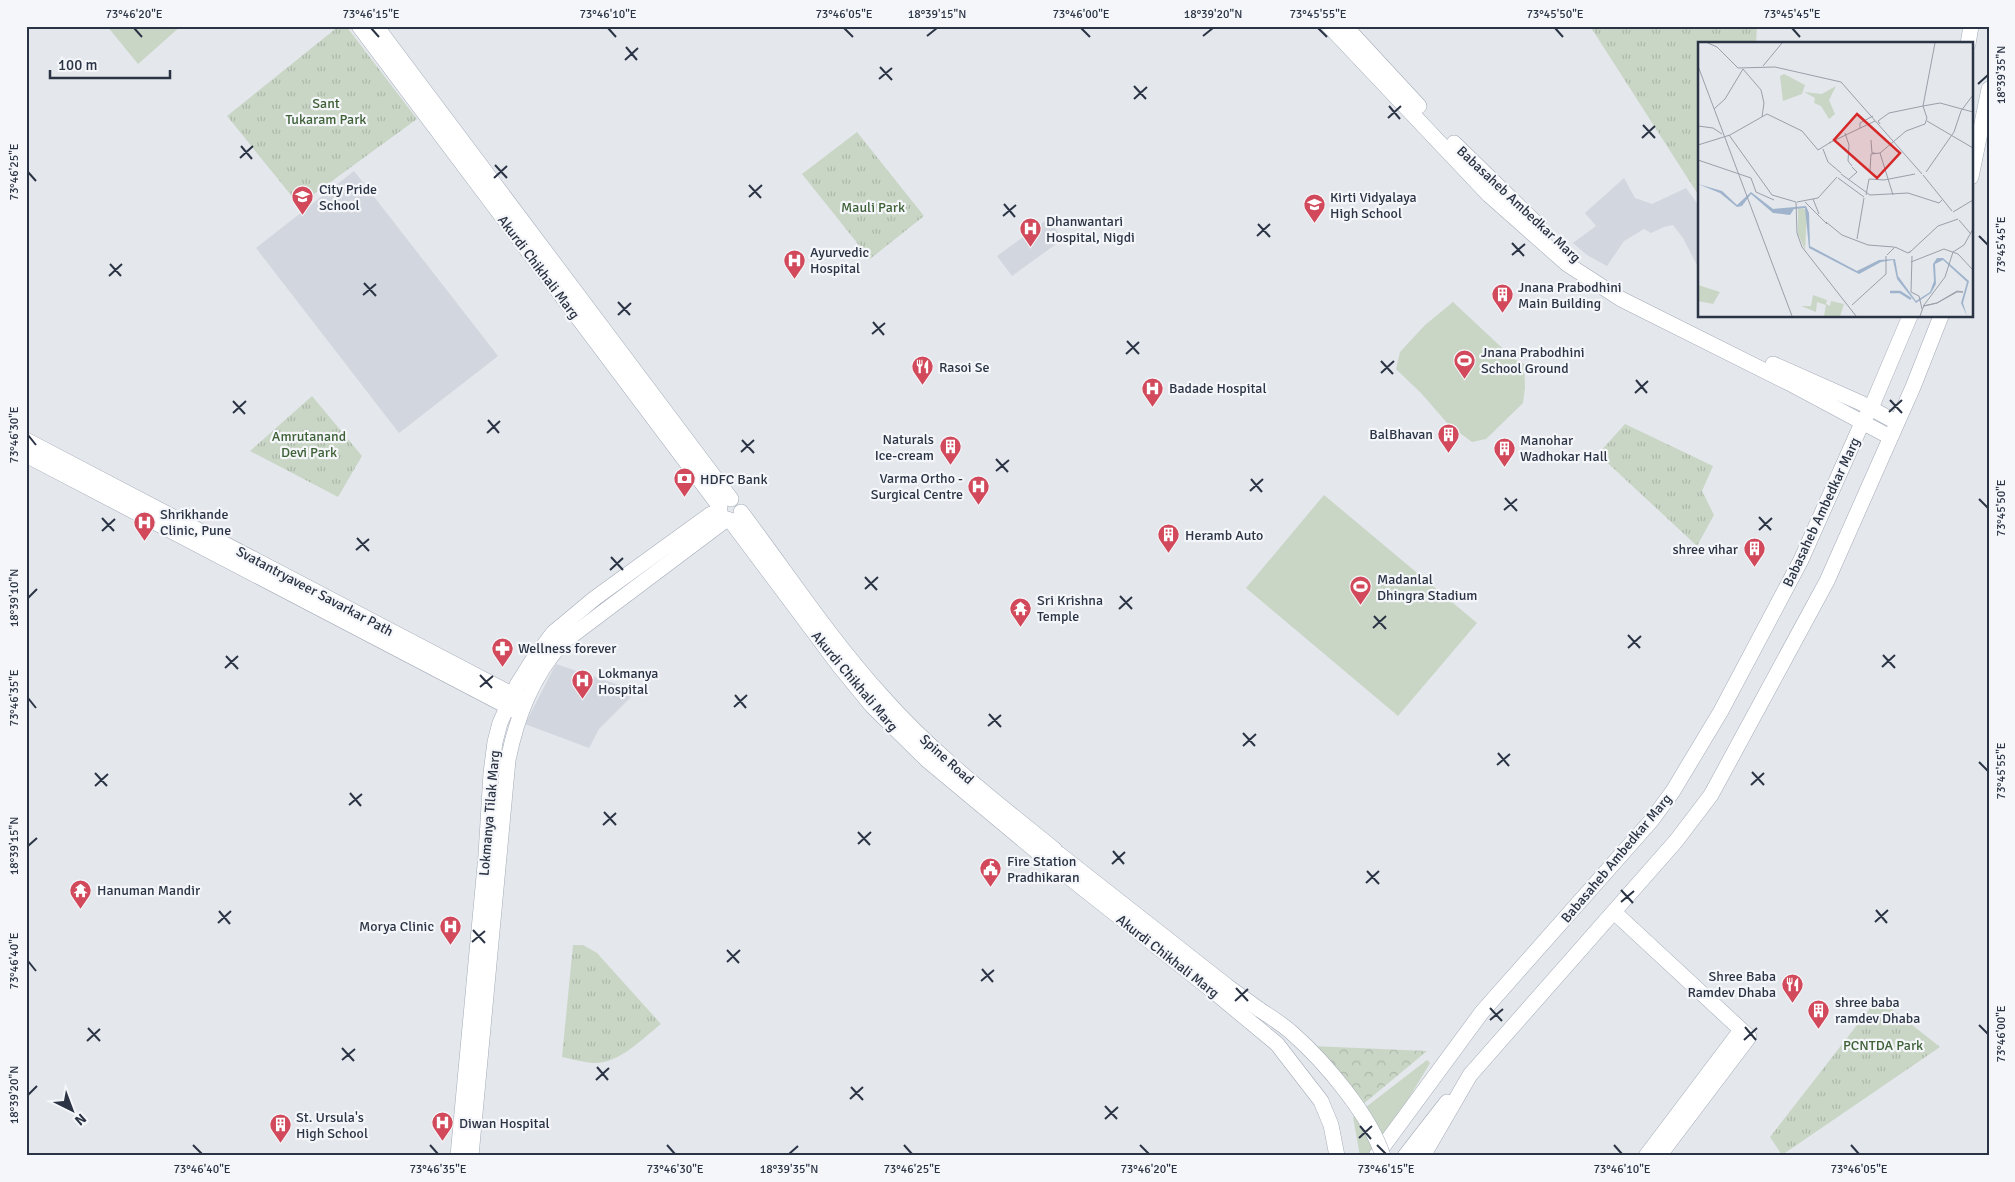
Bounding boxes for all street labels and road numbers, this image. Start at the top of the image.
street label: Babasaheb Ambedkar Marg [1453,143,1584,266]
street label: Akurdi Chikhali Marg [494,212,583,323]
street label: Babasaheb Ambedkar Marg [1779,435,1864,590]
street label: Svatantryaveer Savarkar Path [233,543,396,640]
street label: Akurdi Chikhali Marg [808,628,902,735]
street label: Spine Road [916,731,977,788]
street label: Lokmanya Tilak Marg [476,749,503,877]
street label: Babasaheb Ambedkar Marg [1557,790,1675,926]
street label: Akurdi Chikhali Marg [1113,911,1222,1002]

